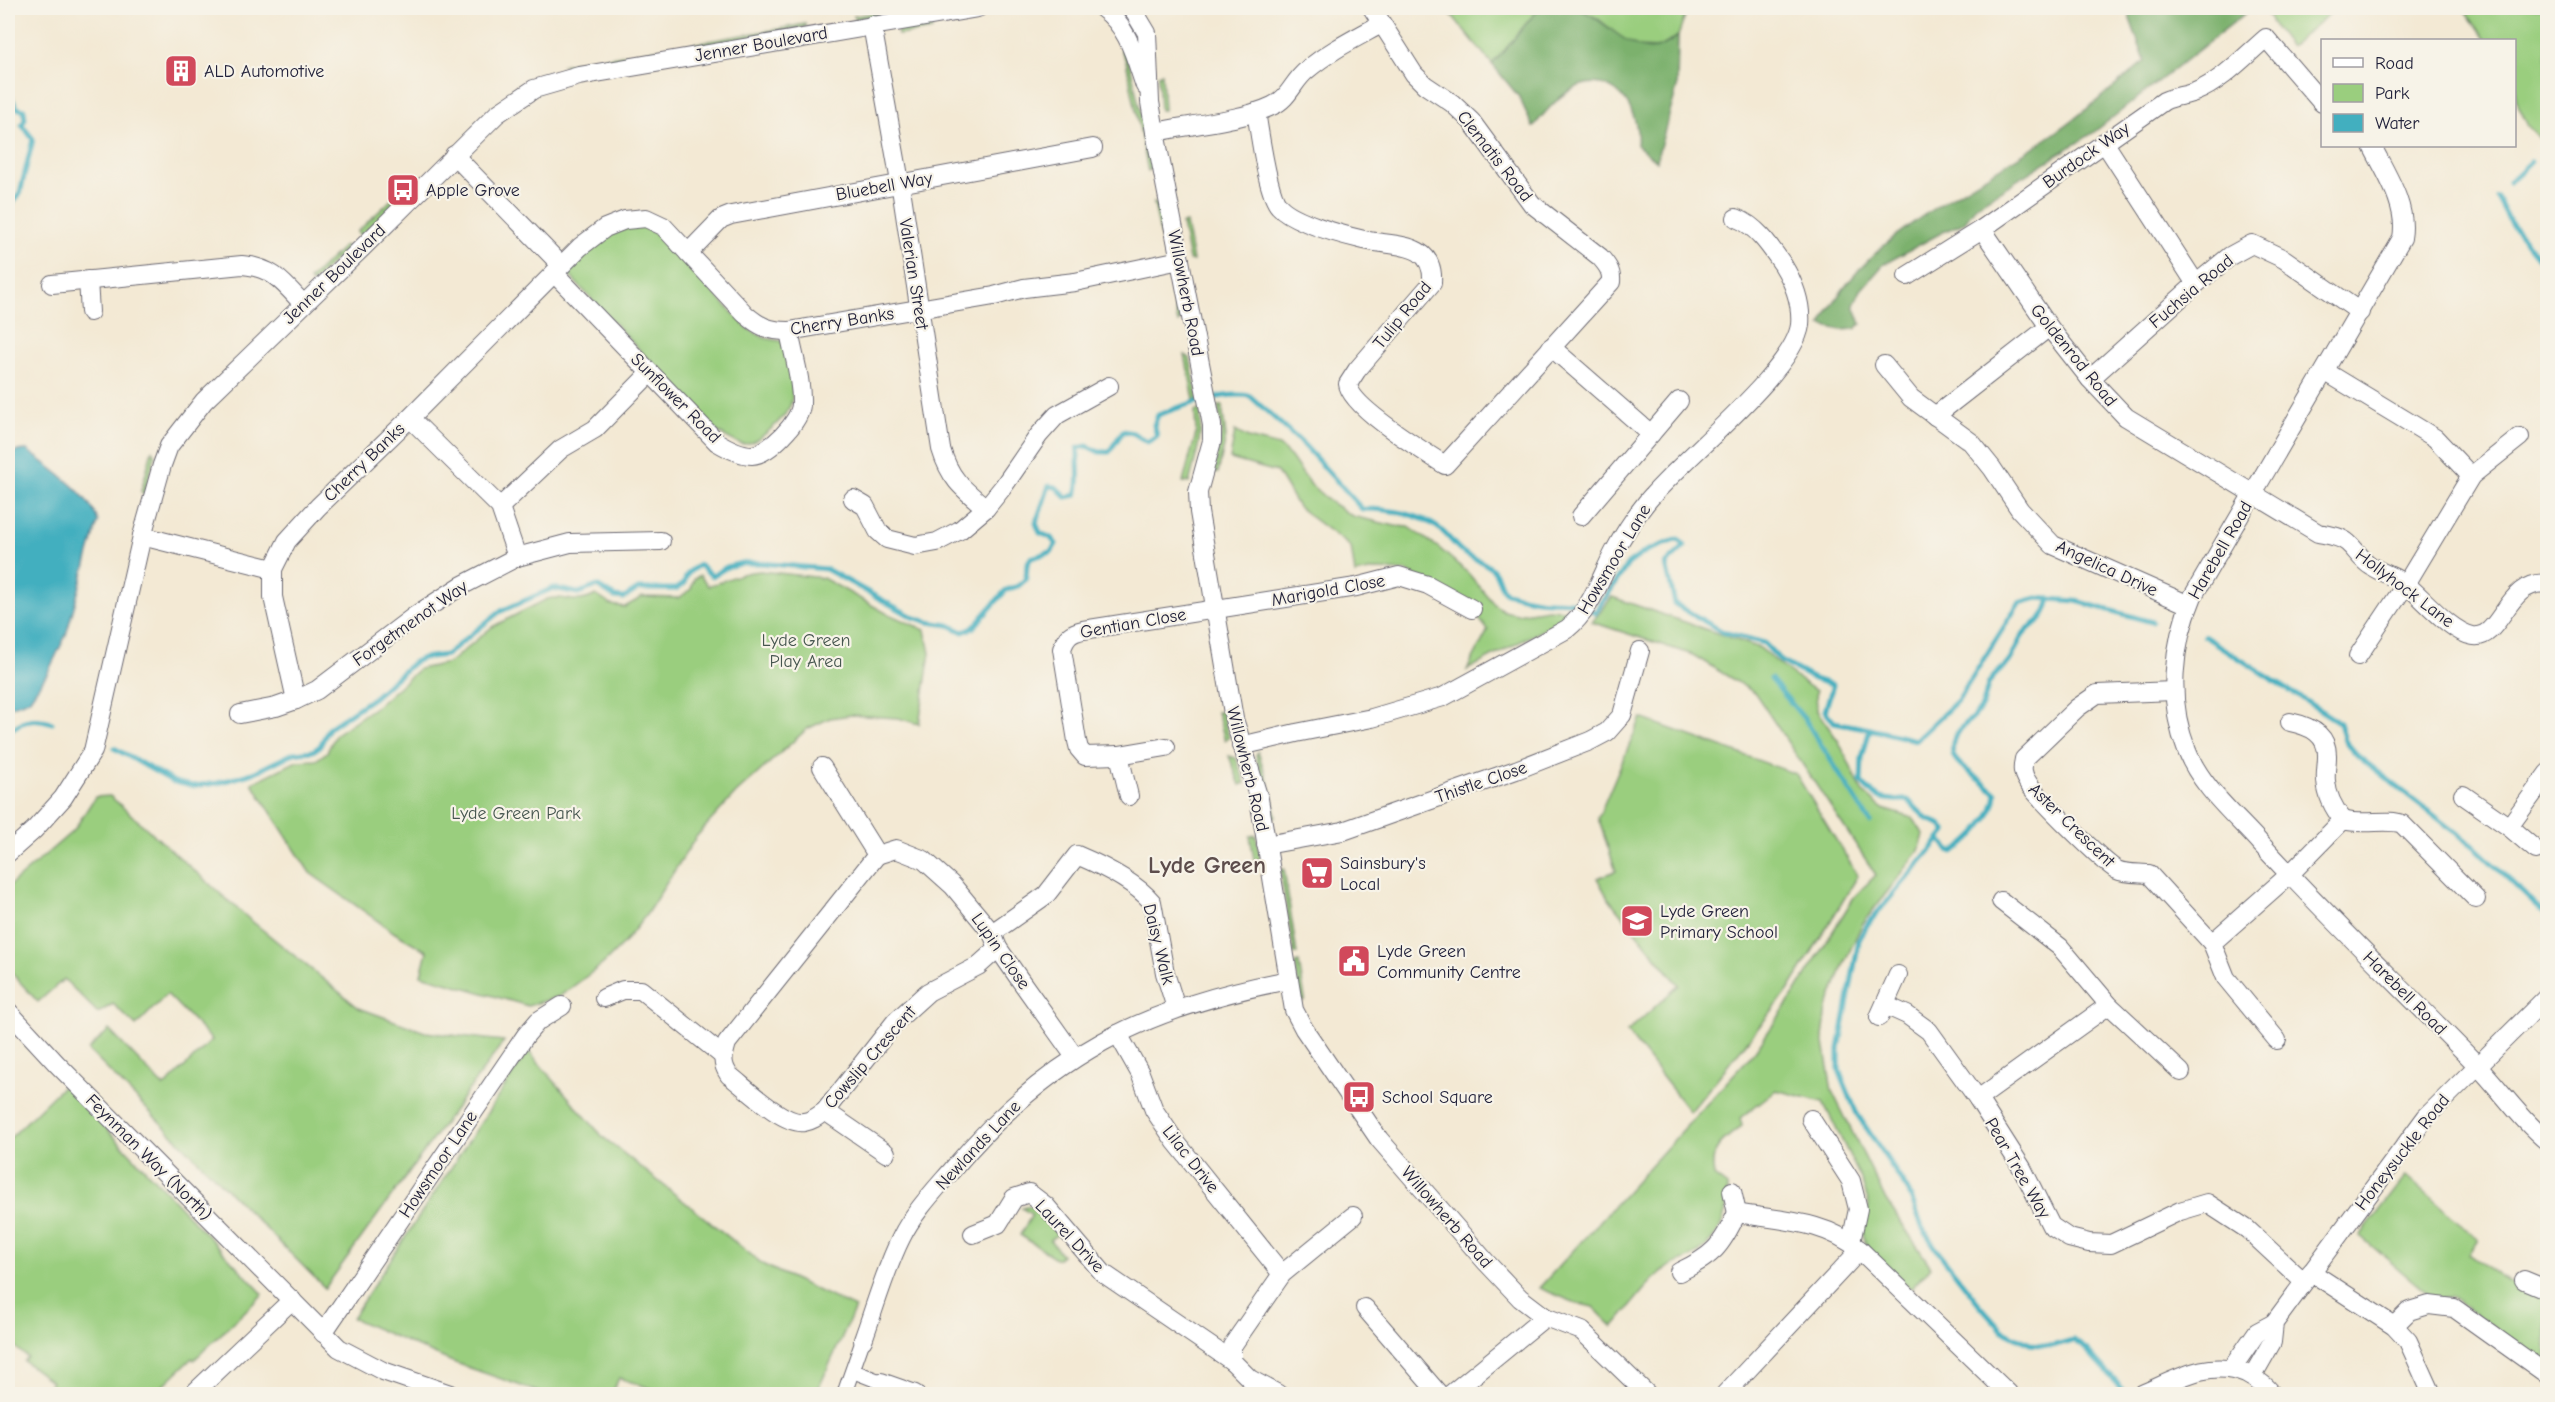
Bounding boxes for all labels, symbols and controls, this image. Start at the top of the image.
street label: Jenner Boulevard [693,22,829,67]
legend [2321,39,2516,147]
building icon: ALD Automotive [163,53,199,89]
text: Road [2375,53,2414,74]
place label: ALD Automotive [204,61,324,82]
text: Park [2375,83,2410,104]
street label: Clematis Road [1453,107,1537,206]
text: Water [2375,113,2420,134]
street label: Burdock Way [2039,117,2135,193]
street label: Bluebell Way [834,168,935,205]
bus stop icon: Apple Grove [385,172,421,208]
place label: Apple Grove [426,180,520,201]
street label: Valerian Street [894,217,933,332]
street label: Jenner Boulevard [279,220,390,329]
street label: Willowherb Road [1163,228,1208,358]
street label: Fuchsia Road [2145,250,2238,333]
street label: Tulip Road [1369,277,1436,353]
street label: Goldenrod Road [2026,300,2121,411]
street label: Cherry Banks [789,303,895,340]
street label: Sunflower Road [626,349,725,448]
street label: Cherry Banks [319,418,409,506]
street label: Harebell Road [2184,498,2257,603]
street label: Howsmoor Lane [1573,500,1656,618]
street label: Angelica Drive [2053,536,2161,601]
street label: Hollyhock Lane [2351,545,2458,632]
street label: Marigold Close [1270,570,1387,611]
street label: Forgetmenot Way [349,575,472,671]
street label: Gentian Close [1078,604,1188,643]
park label: Lyde Green Play Area [761,630,851,672]
street label: Willowherb Road [1222,704,1273,834]
street label: Thistle Close [1433,757,1530,808]
street label: Aster Crescent [2024,779,2120,872]
park label: Lyde Green Park [451,803,581,824]
district label: Lyde Green [1148,851,1266,879]
place label: Sainsbury's Local [1340,853,1426,895]
supermarket icon: Sainsbury's Local [1299,855,1335,891]
place label: Lyde Green Primary School [1660,901,1778,943]
street label: Daisy Walk [1138,902,1179,987]
school or university icon: Lyde Green Primary School [1619,903,1655,939]
street label: Lupin Close [967,909,1035,994]
place label: Lyde Green Community Centre [1377,941,1521,983]
public building icon: Lyde Green Community Centre [1336,943,1372,979]
street label: Harebell Road [2358,947,2451,1040]
street label: Cowslip Crescent [820,1001,921,1113]
bus stop icon: School Square [1341,1079,1377,1115]
place label: School Square [1382,1087,1493,1108]
street label: Feynman Way (North) [81,1090,216,1225]
street label: Honeysuckle Road [2351,1090,2454,1215]
street label: Newlands Lane [932,1096,1025,1194]
street label: Howsmoor Lane [395,1107,482,1222]
street label: Pear Tree Way [1980,1114,2055,1223]
street label: Lilac Drive [1158,1121,1223,1197]
street label: Willowherb Road [1397,1162,1497,1273]
street label: Laurel Drive [1031,1196,1109,1277]

